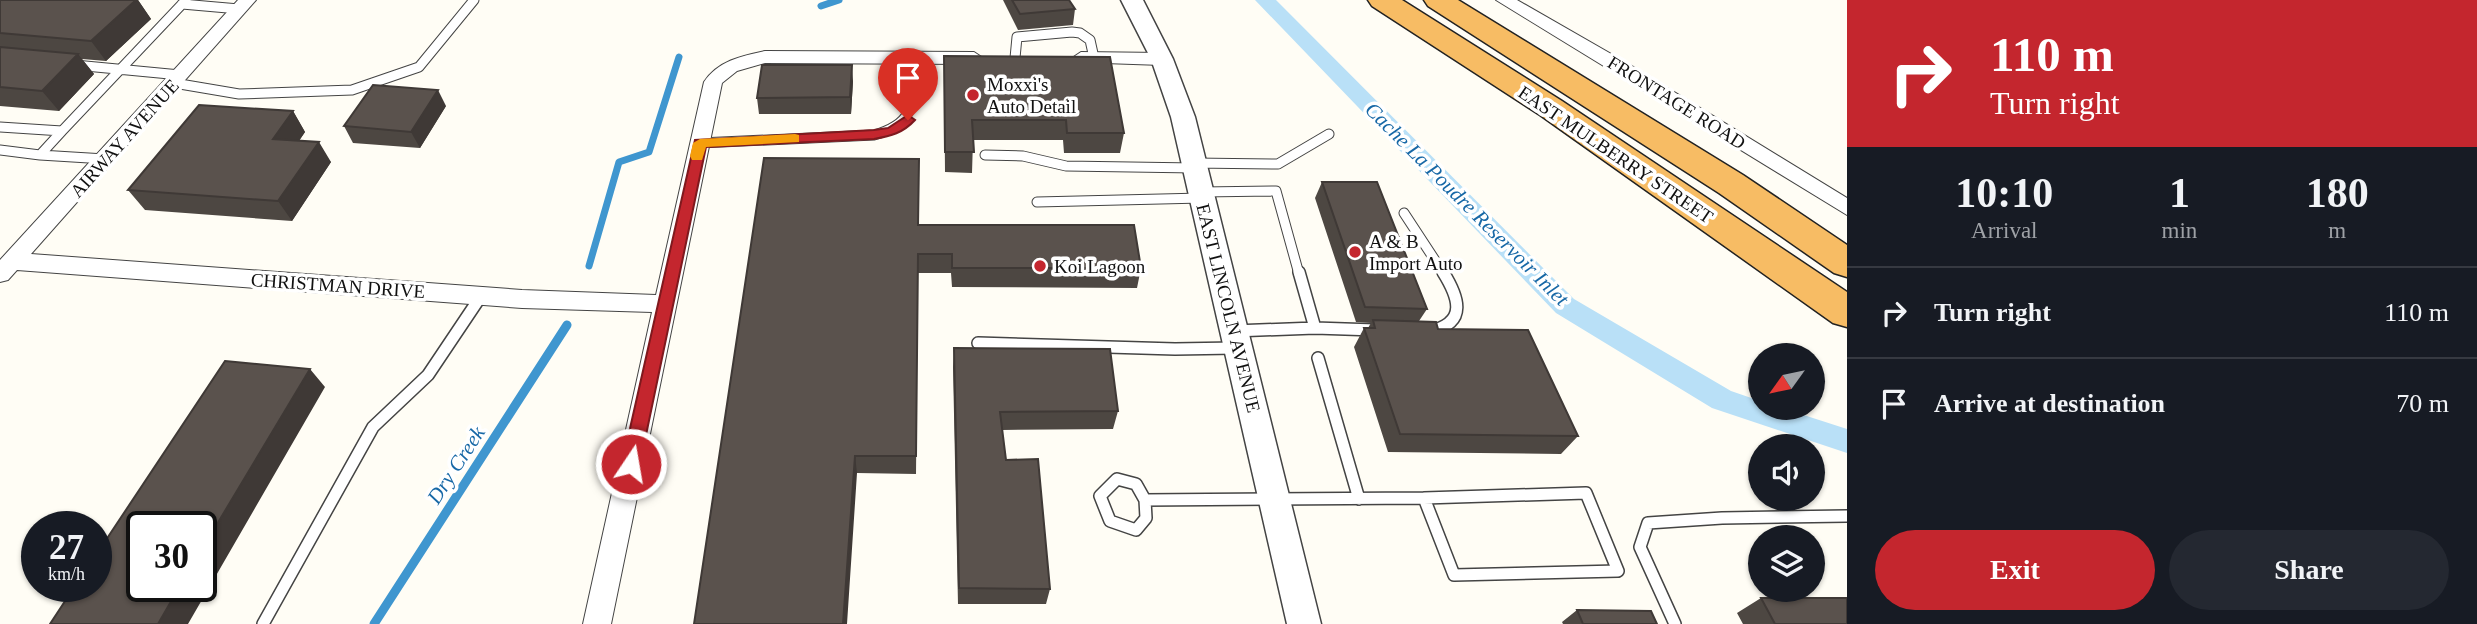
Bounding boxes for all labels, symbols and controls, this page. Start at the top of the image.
text: 110 m [1990,27,2114,82]
icon: right [1875,28,1966,119]
pin [878,48,938,120]
street label: FRONTAGE ROAD [1604,52,1749,153]
icon: arrive [889,59,927,97]
place label: Moxxi's Auto Detail [987,74,1076,117]
street label: AIRWAY AVENUE [66,75,183,202]
street label: EAST MULBERRY STREET [1514,81,1717,228]
text: Turn right [1990,85,2120,121]
marker: Moxxi's Auto Detail [965,87,981,103]
water label: Cache La Poudre Reservoir Inlet [1360,97,1575,312]
text: 10:10 [1955,170,2053,216]
text: 1 [2169,170,2190,216]
text: 180 [2306,170,2369,216]
street label: EAST LINCOLN AVENUE [1192,201,1265,415]
text: Arrival [1971,218,2038,243]
text: min [2162,218,2197,243]
text: m [2328,218,2346,243]
place label: A & B Import Auto [1369,231,1462,274]
marker: A & B Import Auto [1347,244,1363,260]
place label: Koi Lagoon [1054,256,1146,277]
marker: Koi Lagoon [1032,258,1048,274]
street label: CHRISTMAN DRIVE [250,269,426,302]
icon: right [1875,294,1913,332]
text: Turn right [1934,298,2051,327]
text: 110 m [2384,298,2449,327]
north arrow [1748,343,1825,420]
map controls [1748,343,1825,602]
icon: arrive [1875,385,1913,423]
text: Arrive at destination [1934,389,2165,418]
text: 70 m [2396,389,2449,418]
water label: Dry Creek [422,421,490,509]
position arrow [594,427,668,501]
button: sound [1748,434,1825,511]
speed limit sign: 30 [126,511,217,602]
button: layers [1748,525,1825,602]
text: 27 [49,528,84,567]
button: Exit [1875,530,2155,610]
button: Share [2169,530,2449,610]
text: km/h [48,564,85,584]

